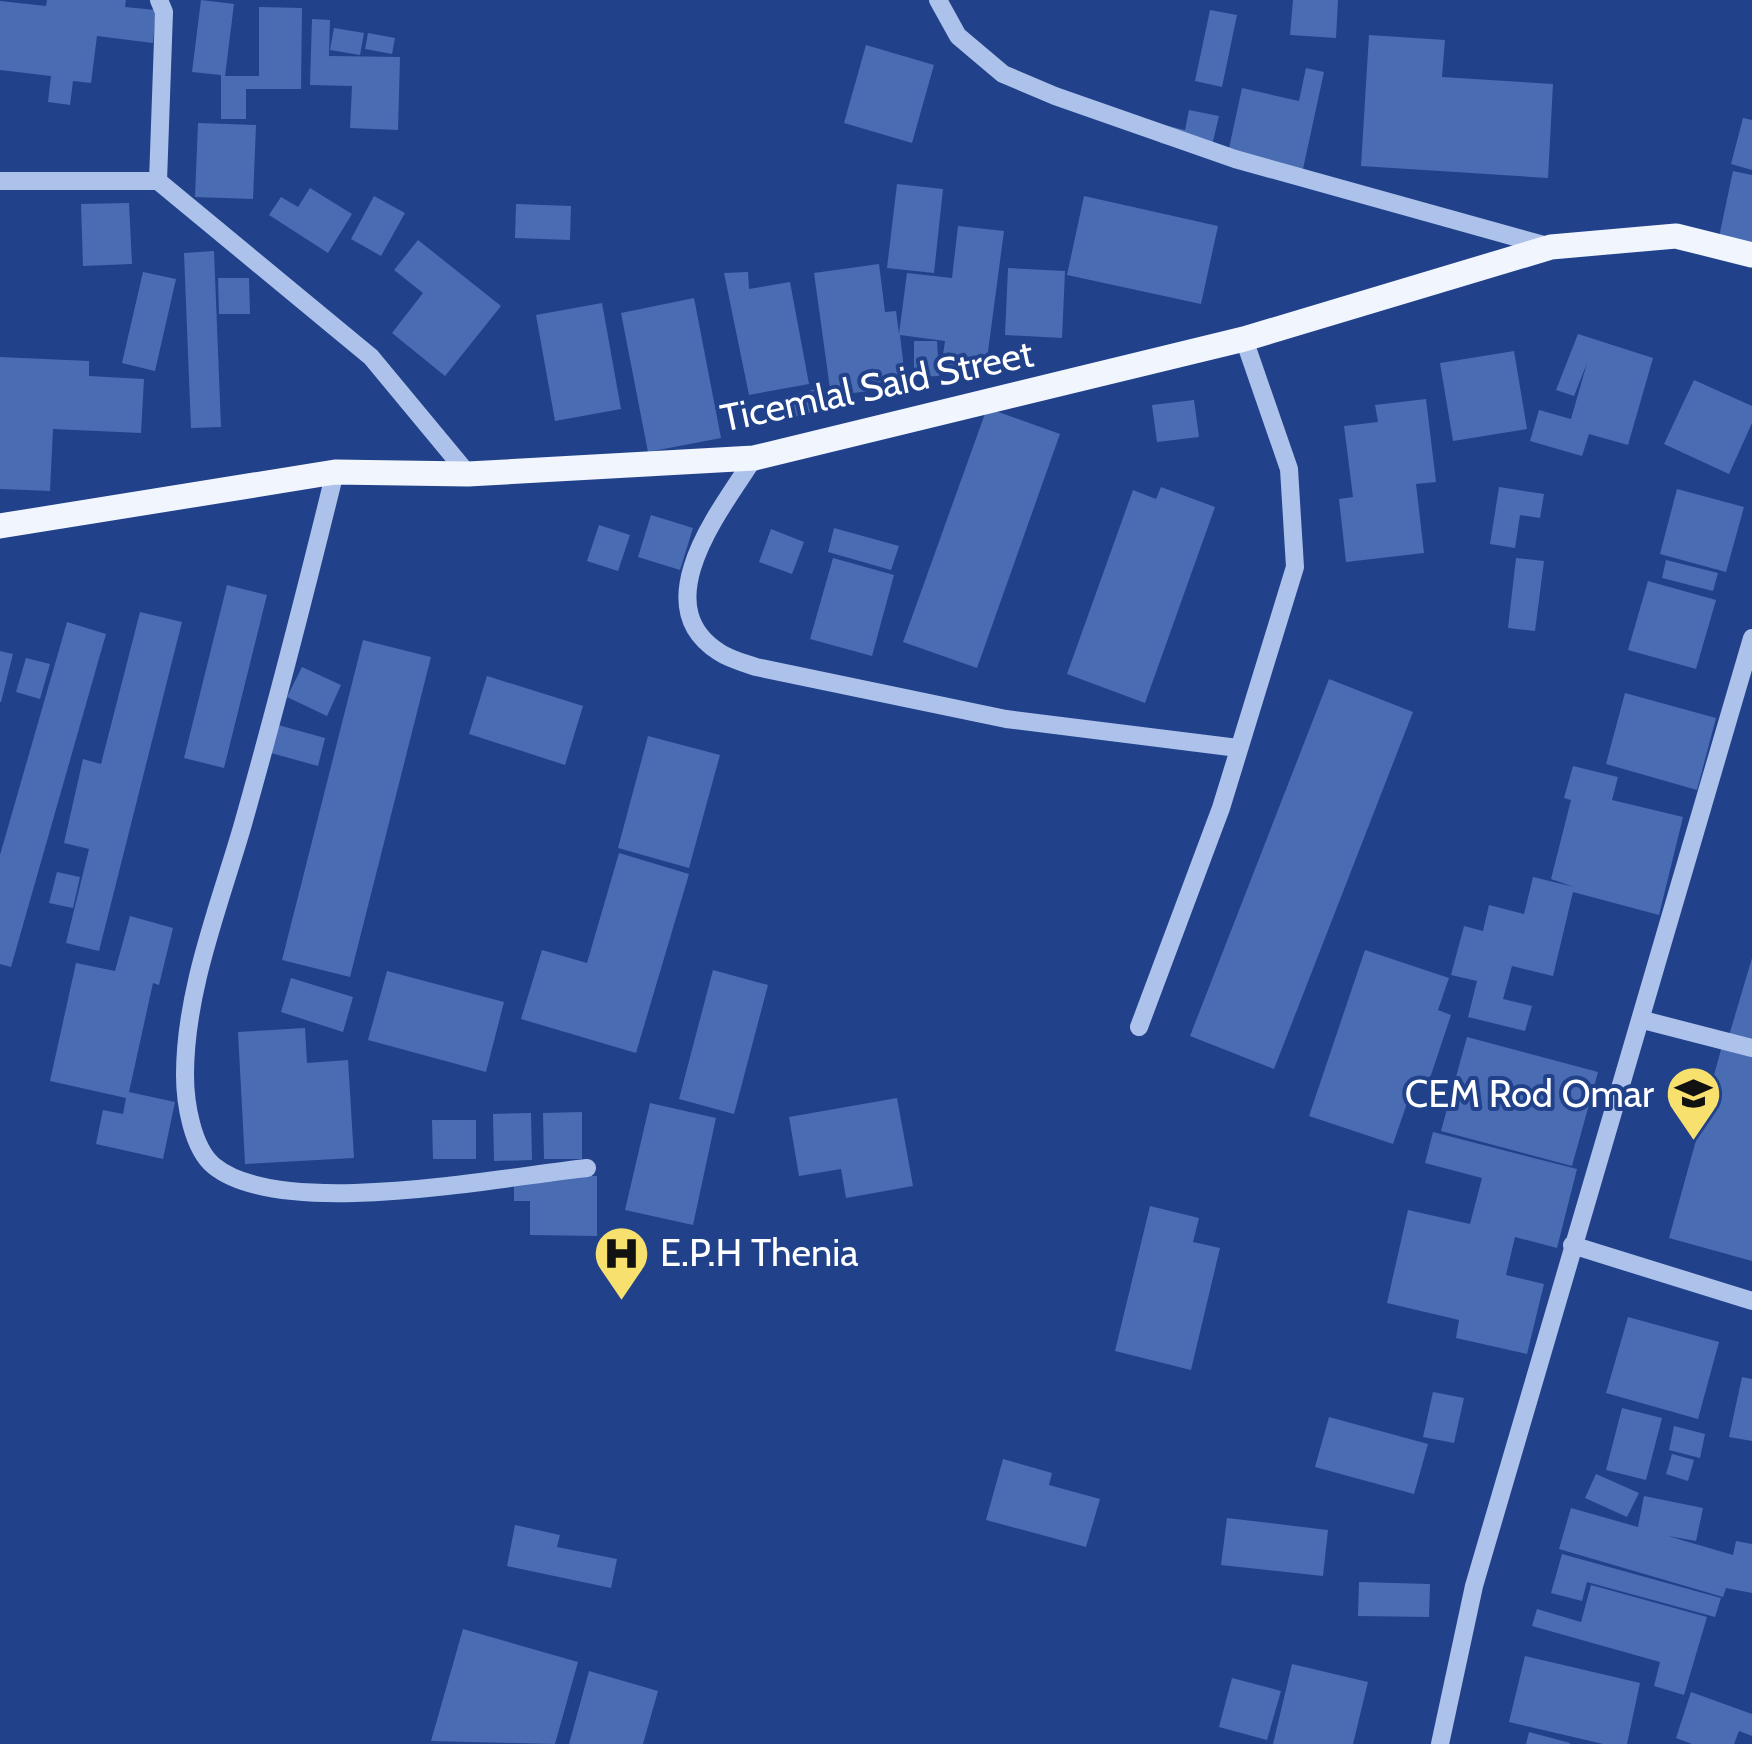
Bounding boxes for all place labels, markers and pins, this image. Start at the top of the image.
school or university icon: CEM Rod Omar [1663,1064,1723,1143]
place label: CEM Rod Omar [1405,1070,1654,1117]
hospital icon: E.P.H Thenia [591,1223,651,1302]
place label: E.P.H Thenia [660,1229,859,1276]

